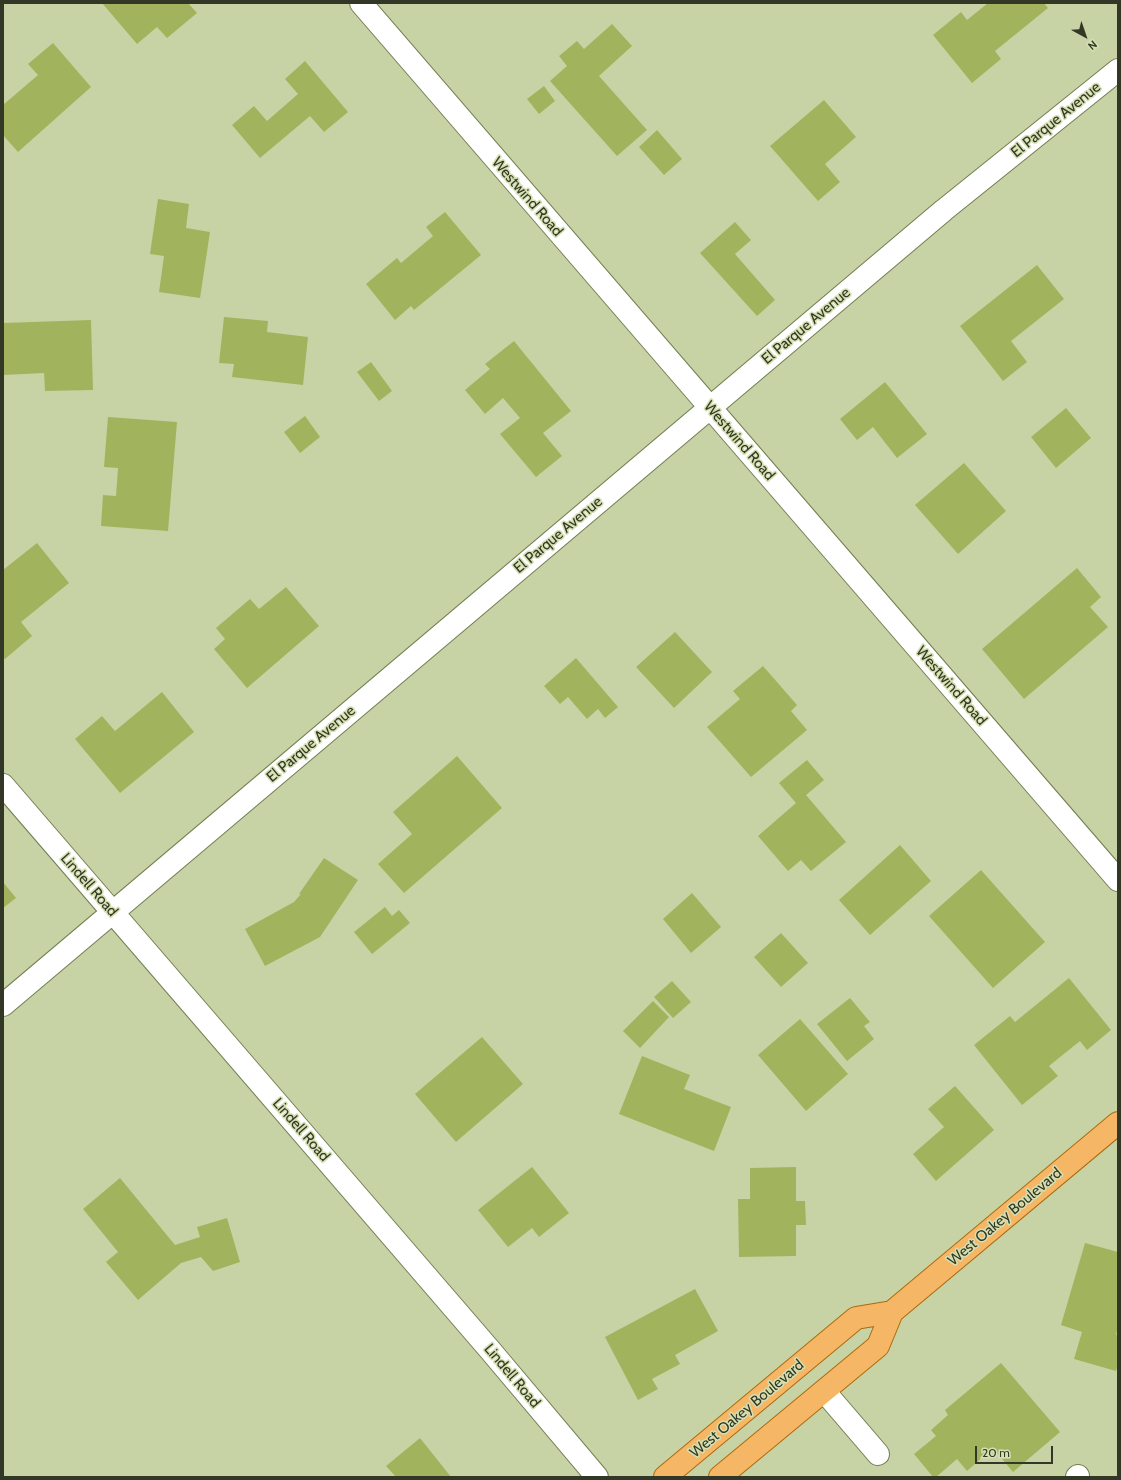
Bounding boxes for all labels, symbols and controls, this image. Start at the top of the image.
north arrow [1065,16,1105,56]
text: N [1085,37,1100,53]
street label: El Parque Avenue [1008,78,1104,162]
street label: Westwind Road [488,154,566,240]
street label: El Parque Avenue [758,284,854,368]
street label: Westwind Road [700,398,778,484]
street label: El Parque Avenue [510,493,606,577]
street label: Westwind Road [912,643,990,729]
street label: El Parque Avenue [263,702,359,786]
street label: Lindell Road [57,850,121,920]
street label: Lindell Road [269,1095,333,1165]
street label: West Oakey Boulevard [944,1164,1066,1270]
street label: Lindell Road [480,1340,544,1412]
street label: West Oakey Boulevard [686,1356,808,1462]
scale bar [977,1438,1055,1464]
text: 20 m [982,1445,1010,1460]

